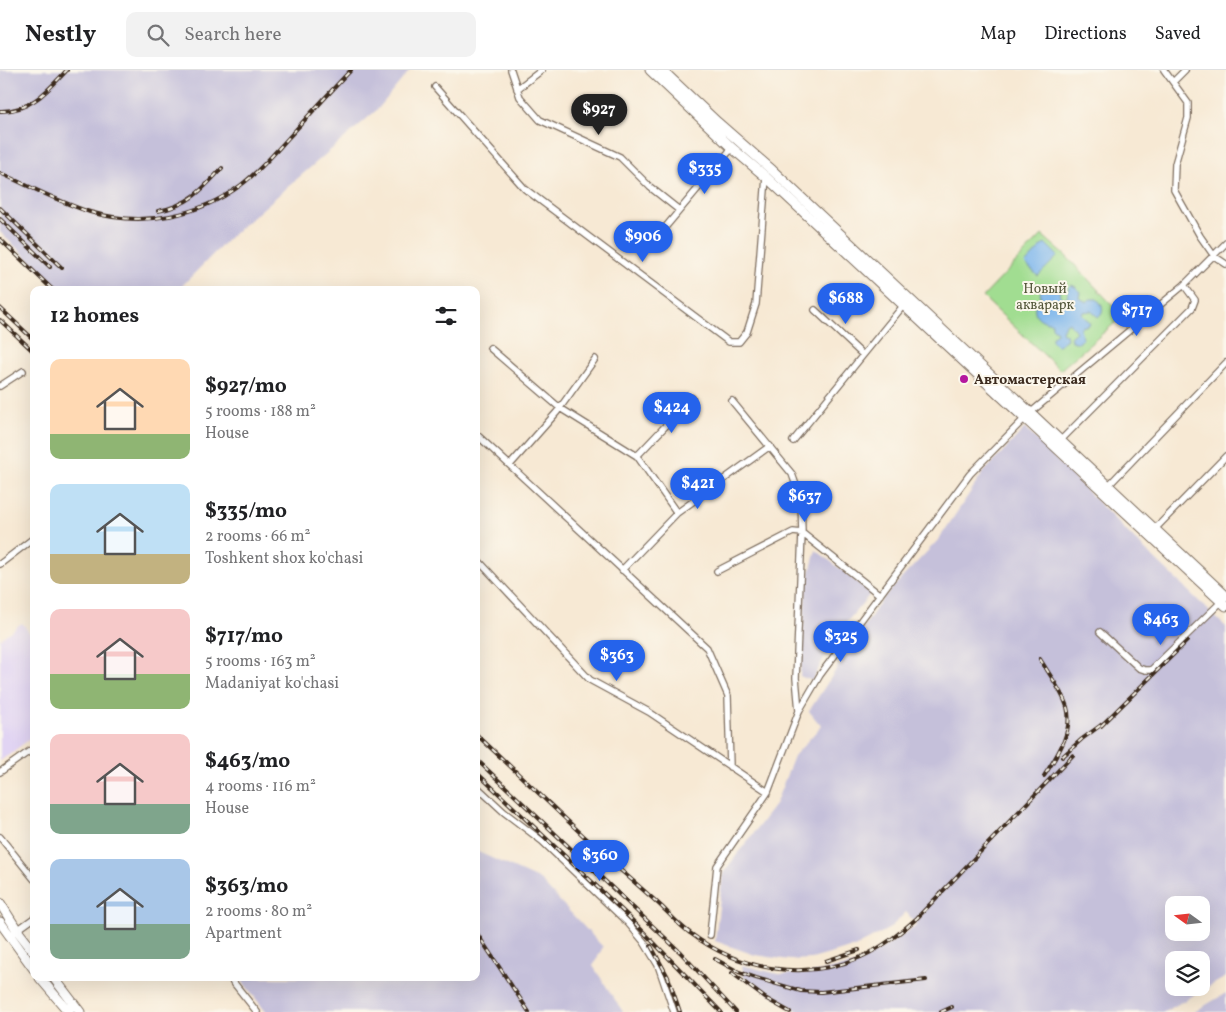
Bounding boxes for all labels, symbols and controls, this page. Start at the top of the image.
search box [126,12,476,57]
text: Nestly [25,18,96,52]
icon: search [144,21,172,49]
text: Search here [184,22,282,48]
text: Map [980,22,1016,47]
text: Directions [1044,22,1127,47]
text: Saved [1155,22,1201,47]
pin: $927 [569,93,629,136]
text: $927 [582,99,616,121]
pin: $335 [675,152,735,195]
text: $335 [689,158,721,180]
pin: $906 [613,220,673,263]
text: $906 [625,226,661,248]
park label: Новый акварарк [1016,280,1075,315]
pin: $688 [816,282,876,325]
text: $688 [828,288,864,310]
pin: $717 [1107,294,1167,337]
text: $717 [1122,300,1152,322]
text: 12 homes [50,302,139,331]
icon: filters [432,302,460,330]
place label: Автомастерская [974,371,1086,390]
text: $927/mo [205,372,287,401]
marker: Автомастерская [958,373,970,385]
icon: home [90,379,150,439]
pin: $424 [642,392,702,434]
text: $424 [654,397,690,419]
text: 5 rooms · 188 m² [205,401,316,423]
text: House [205,423,249,445]
pin: $421 [668,468,728,510]
text: $421 [681,473,715,495]
pin: $637 [775,480,835,523]
text: $637 [788,486,822,508]
text: $335/mo [205,497,287,526]
icon: home [90,504,150,564]
text: 2 rooms · 66 m² [205,526,311,548]
text: Toshkent shox ko'chasi [205,548,363,570]
pin: $463 [1131,604,1191,646]
text: $463 [1143,609,1179,631]
pin: $325 [811,620,871,663]
text: $717/mo [205,622,283,651]
text: $325 [824,626,858,648]
icon: home [90,629,150,689]
pin: $363 [587,640,647,682]
text: $363 [600,645,634,667]
text: 5 rooms · 163 m² [205,651,316,673]
text: Madaniyat ko'chasi [205,673,339,695]
text: $463/mo [205,747,290,776]
icon: home [90,754,150,814]
text: 4 rooms · 116 m² [205,776,316,798]
text: House [205,798,249,820]
pin: $360 [570,840,630,882]
text: $360 [582,845,618,867]
text: $363/mo [205,872,288,901]
icon: home [90,879,150,939]
north arrow [1165,896,1210,941]
map controls [1165,896,1210,996]
text: 2 rooms · 80 m² [205,901,312,923]
text: Apartment [205,923,282,945]
button: layers [1165,951,1210,996]

